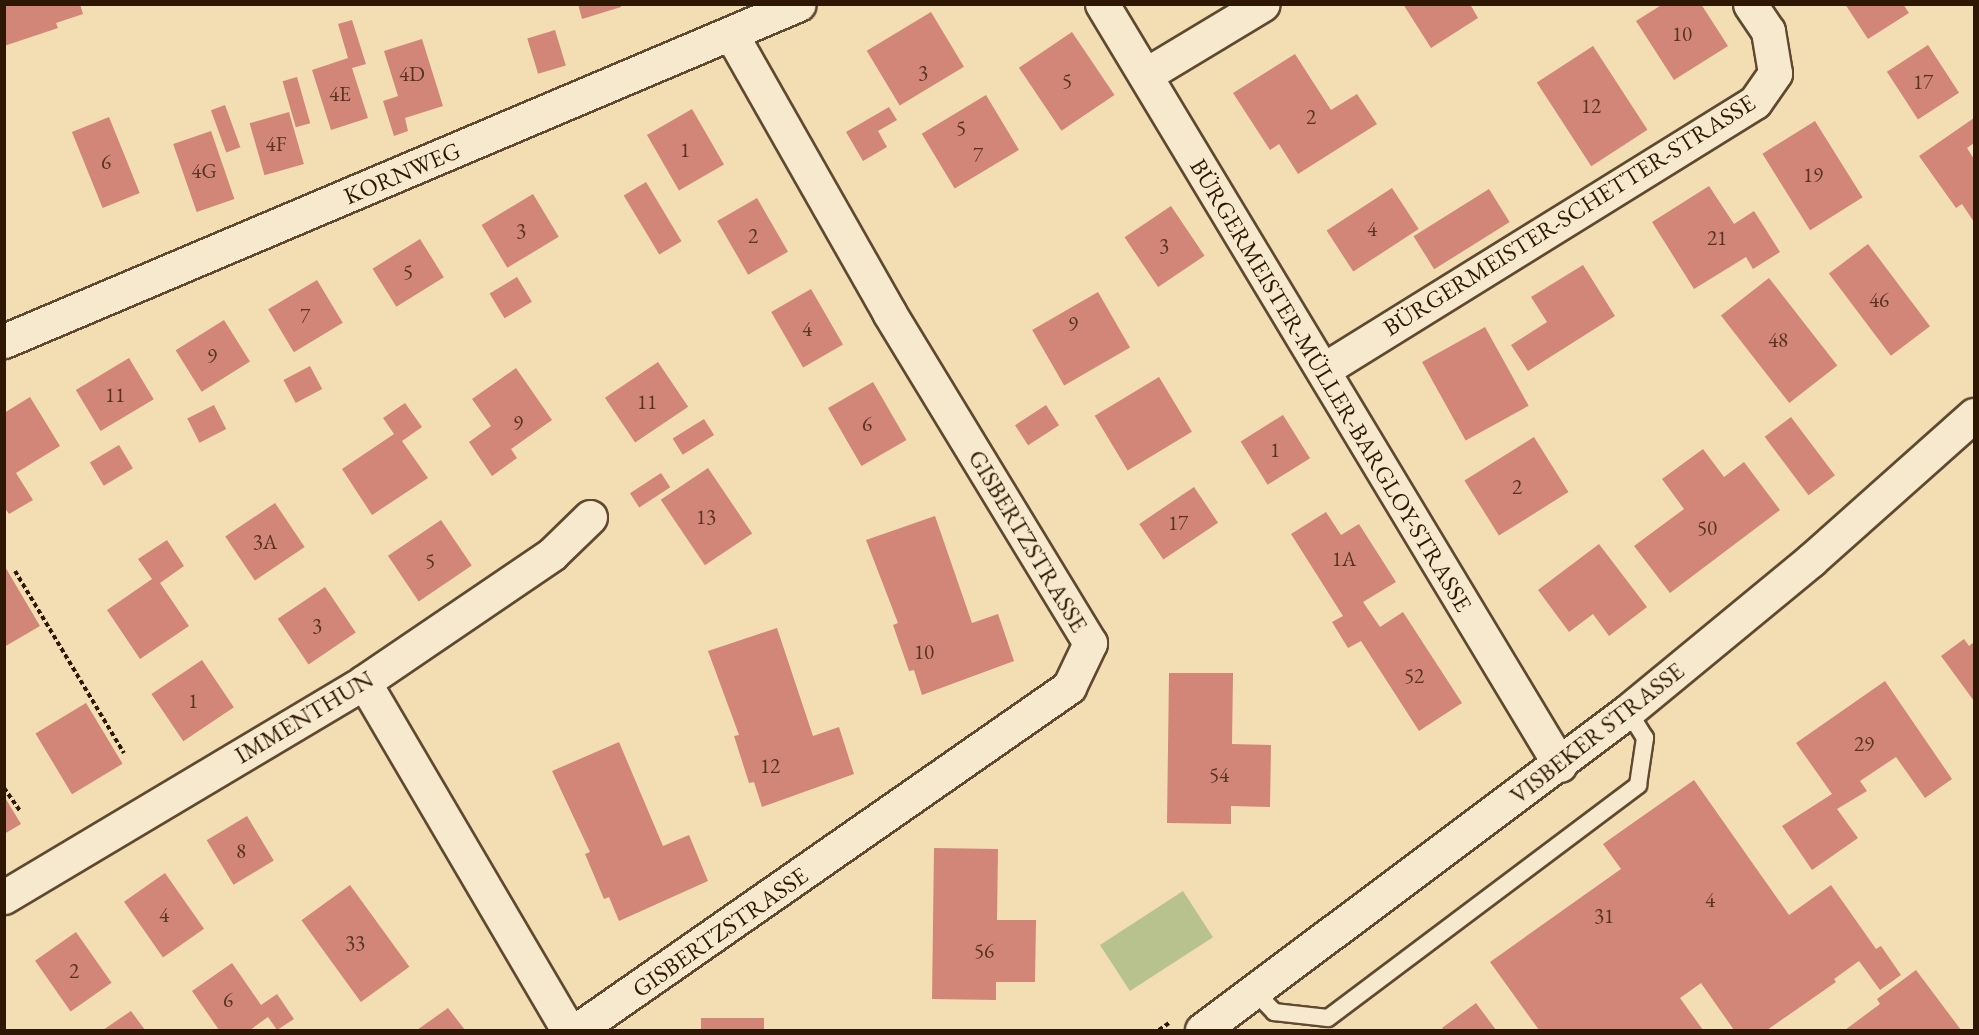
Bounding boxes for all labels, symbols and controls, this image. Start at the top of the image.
house number: 10 [1672,21,1692,47]
house number: 3 [918,60,928,86]
house number: 4D [399,61,425,87]
house number: 5 [1062,68,1072,94]
house number: 17 [1913,69,1933,95]
house number: 4E [329,81,351,107]
street label: BÜRGERMEISTER-SCHETTER-STRASSE [1378,88,1760,342]
house number: 12 [1581,93,1601,119]
house number: 2 [1306,104,1316,130]
house number: 5 [956,115,966,141]
house number: 4F [266,131,286,157]
street label: KORNWEG [339,136,465,210]
house number: 1 [680,137,690,163]
house number: 7 [973,142,983,168]
house number: 6 [101,149,111,175]
street label: BÜRGERMEISTER-MÜLLER-BARGLOY-STRASSE [1184,153,1478,617]
house number: 4G [191,158,217,184]
house number: 19 [1803,162,1823,188]
house number: 4 [1367,216,1377,242]
house number: 3 [516,218,526,244]
house number: 2 [748,223,758,249]
house number: 21 [1707,225,1727,251]
house number: 3 [1159,233,1169,259]
house number: 5 [403,259,413,285]
house number: 46 [1869,287,1889,313]
house number: 7 [300,303,310,329]
house number: 9 [1068,311,1078,337]
house number: 4 [802,316,812,342]
house number: 48 [1768,327,1788,353]
house number: 9 [207,343,217,369]
house number: 11 [105,382,125,408]
house number: 11 [637,389,657,415]
house number: 9 [513,410,523,436]
house number: 6 [862,411,872,437]
house number: 1 [1270,437,1280,463]
street label: GISBERTZSTRASSE [962,445,1094,637]
house number: 2 [1512,474,1522,500]
house number: 13 [696,504,716,530]
house number: 17 [1168,510,1188,536]
house number: 50 [1697,515,1717,541]
house number: 3A [253,529,277,555]
house number: 1A [1332,546,1356,572]
house number: 5 [425,548,435,574]
house number: 3 [312,613,322,639]
house number: 10 [914,639,934,665]
street label: VISBEKER STRASSE [1504,656,1690,810]
house number: 52 [1404,663,1424,689]
street label: IMMENTHUN [230,664,378,770]
house number: 1 [188,688,198,714]
house number: 29 [1854,731,1874,757]
house number: 12 [760,753,780,779]
house number: 54 [1209,762,1229,788]
house number: 8 [236,838,246,864]
street label: GISBERTZSTRASSE [627,861,813,1003]
house number: 4 [1705,887,1715,913]
house number: 4 [159,902,169,928]
house number: 31 [1594,903,1614,929]
house number: 33 [345,930,365,956]
house number: 56 [974,938,994,964]
house number: 2 [69,958,79,984]
house number: 6 [223,987,233,1013]

